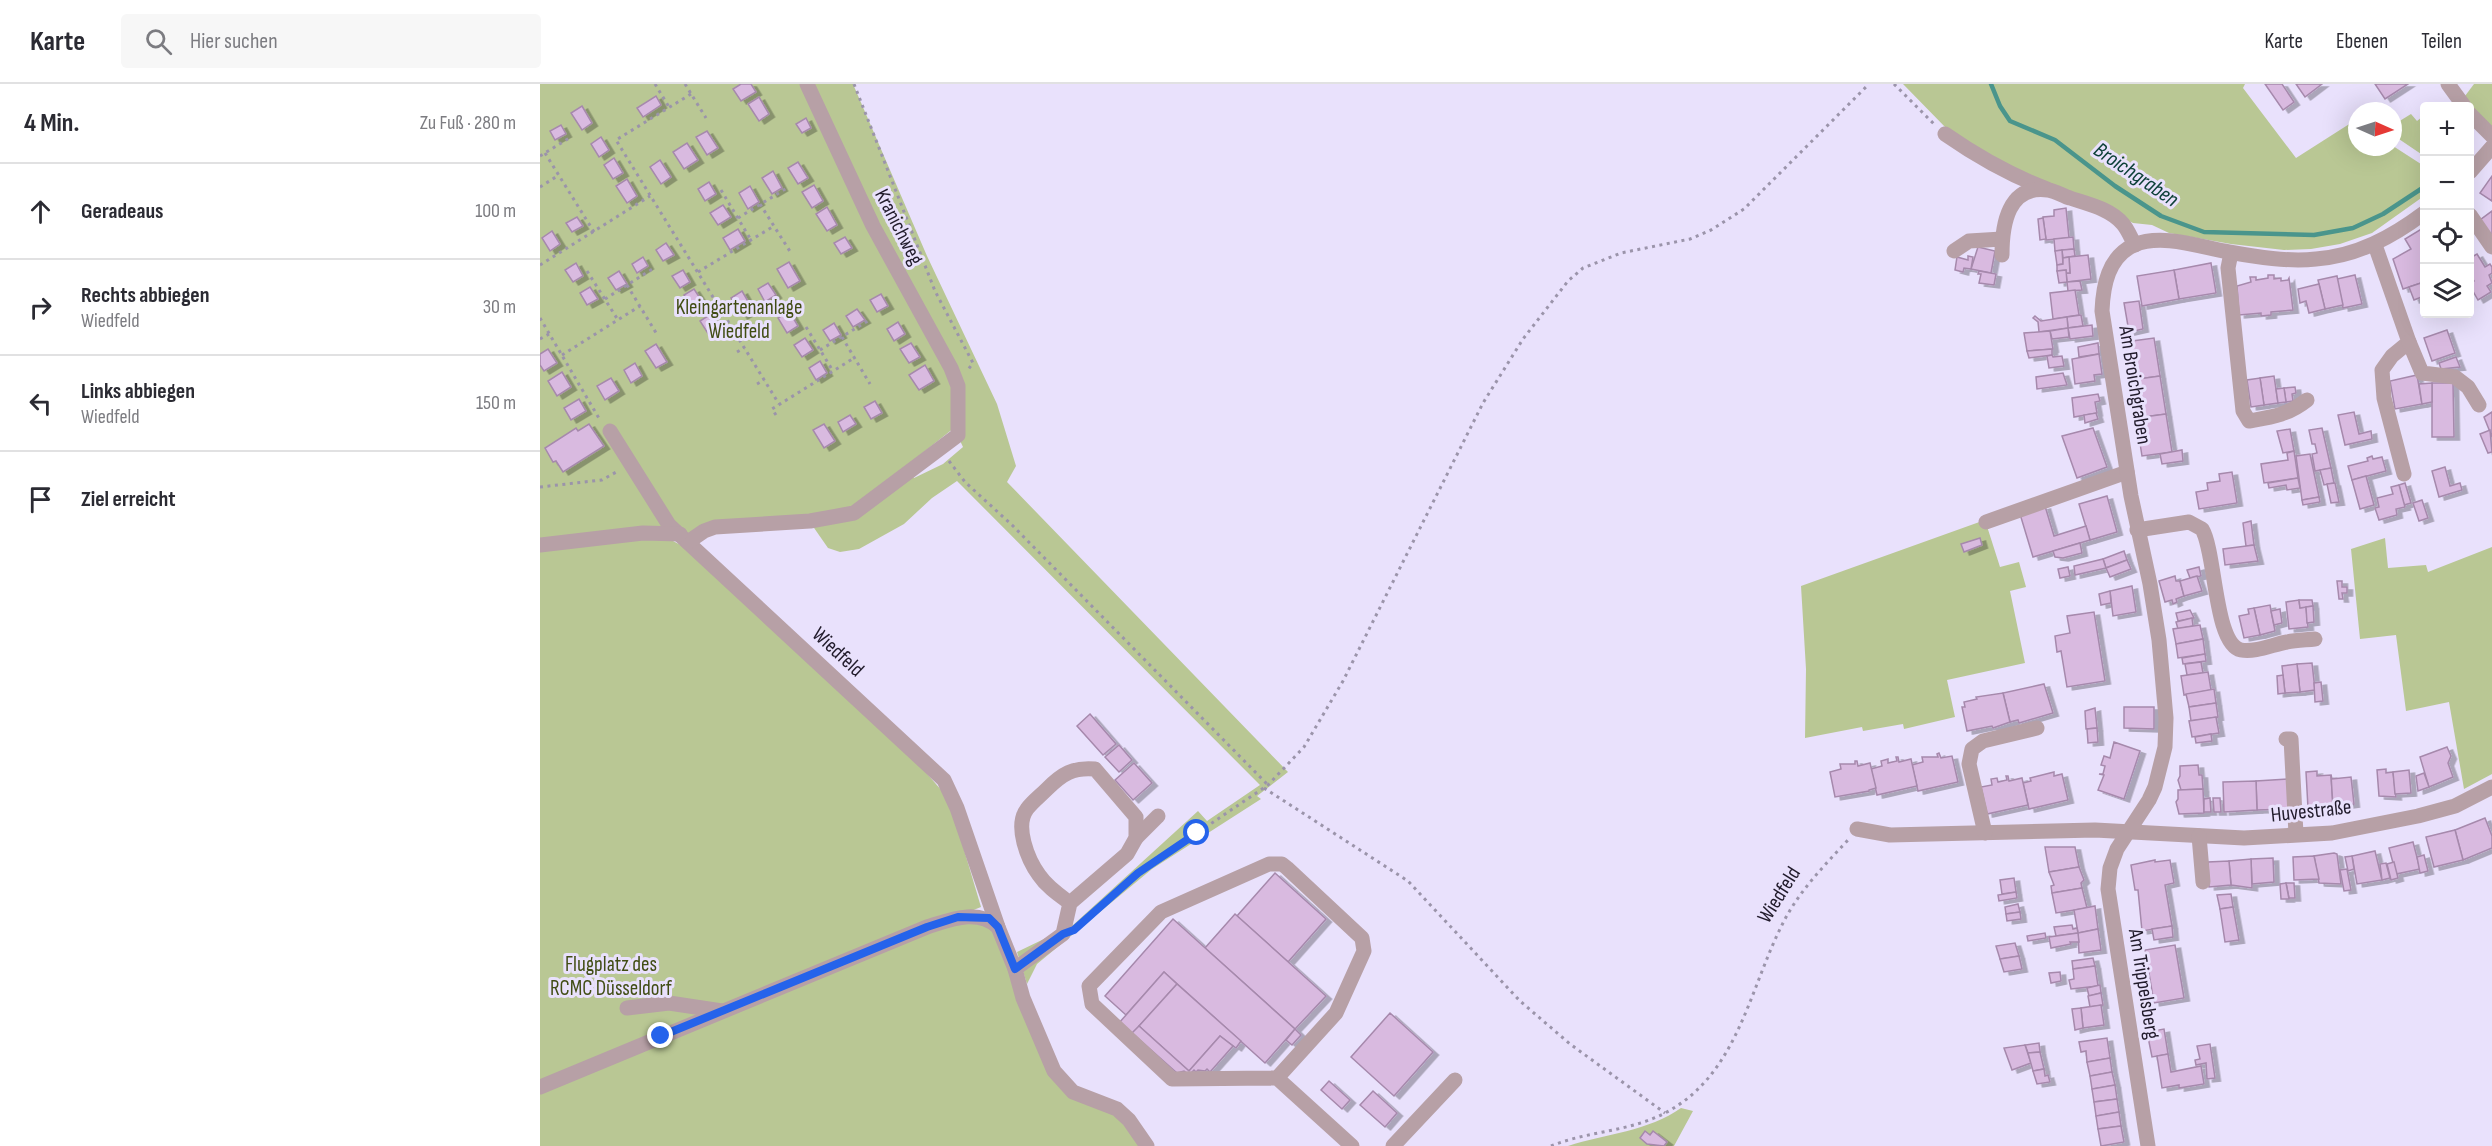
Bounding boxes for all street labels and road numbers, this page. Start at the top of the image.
street label: Kranichweg [869,185,929,269]
street label: Am Broichgraben [2113,323,2157,446]
street label: Wiedfeld [807,622,869,682]
street label: Huvestraße [2269,794,2353,828]
street label: Wiedfeld [1752,862,1806,928]
street label: Am Trippelsberg [2123,926,2165,1041]

